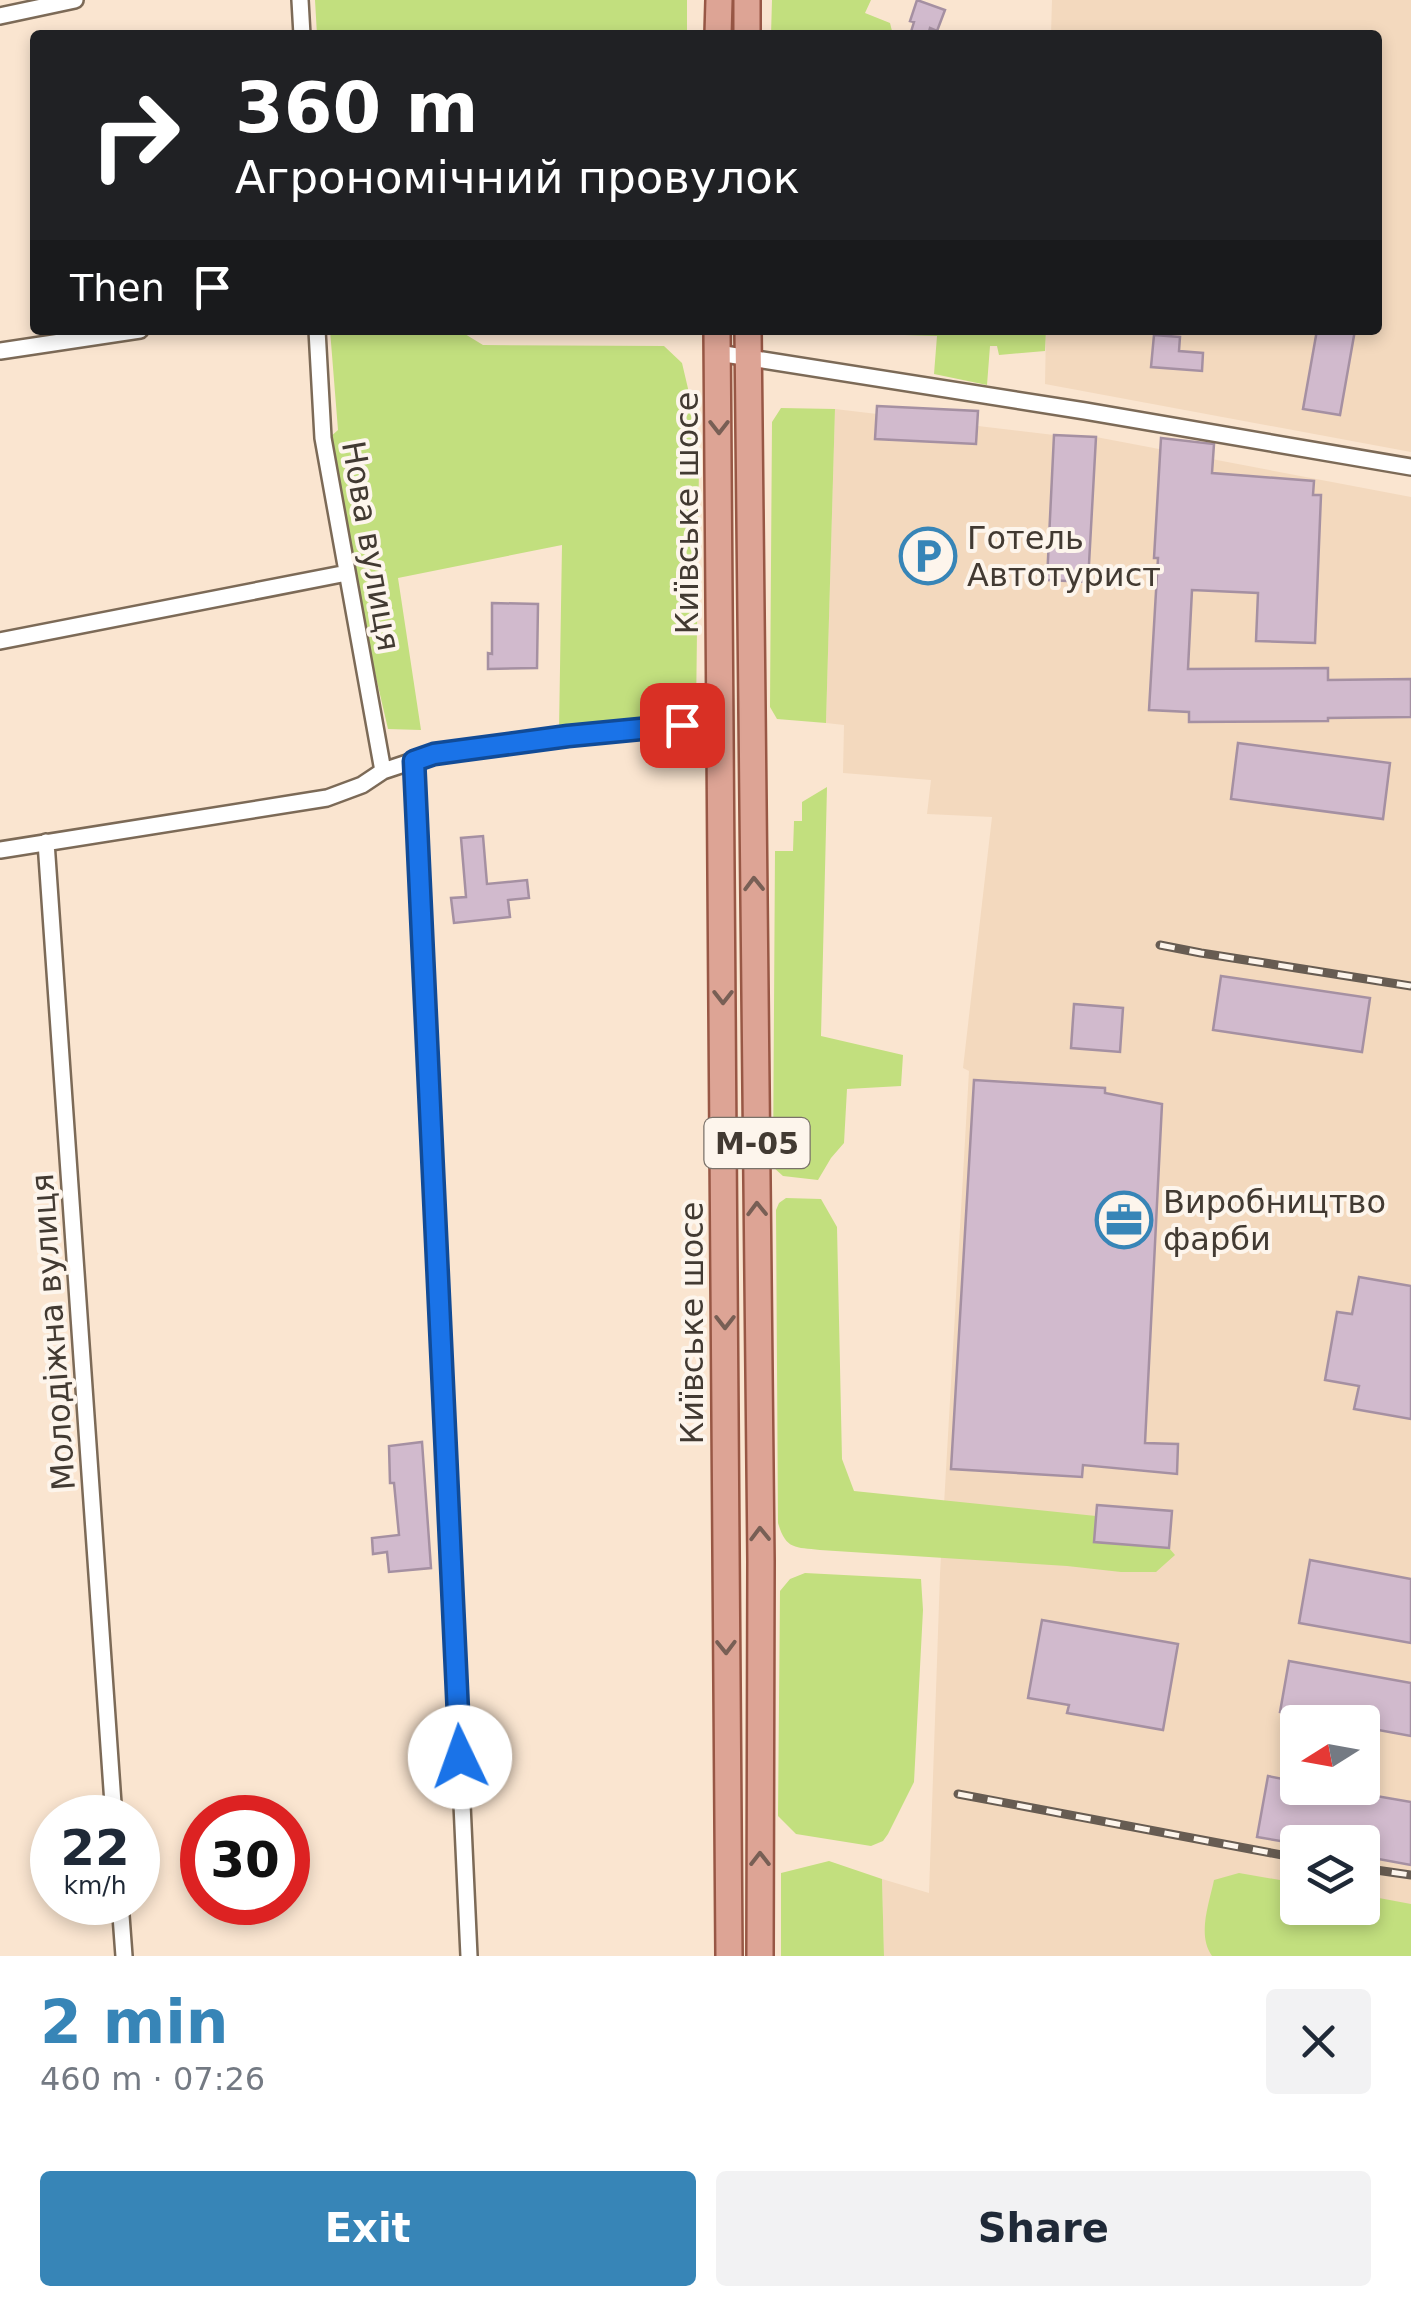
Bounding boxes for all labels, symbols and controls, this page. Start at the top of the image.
text: 360 m [235,67,478,149]
icon: right [70,70,200,200]
text: Агрономічний провулок [235,151,800,204]
icon: arrive [185,260,240,315]
text: Then [70,266,165,310]
street label: Київське шосе [668,391,706,635]
one-way arrow [708,420,729,436]
street label: Нова вулиця [334,438,408,654]
place label: Готель Автотурист [967,519,1161,594]
parking icon: Готель Автотурист [898,526,958,586]
pin [640,683,725,768]
icon: arrive [655,698,710,753]
one-way arrow [743,875,765,890]
one-way arrow [712,990,734,1006]
road number: М-05 [704,1118,810,1168]
street label: Молодіжна вулиця [23,1172,83,1492]
place label: Виробництво фарби [1163,1183,1386,1258]
office icon: Виробництво фарби [1094,1190,1154,1250]
one-way arrow [746,1200,768,1216]
street label: Київське шосе [673,1201,711,1445]
one-way arrow [714,1316,736,1331]
one-way arrow [749,1525,771,1540]
one-way arrow [715,1640,737,1656]
position arrow [408,1705,512,1809]
north arrow [1280,1705,1380,1805]
map controls [1280,1705,1380,1925]
speed limit sign: 30 [180,1795,310,1925]
text: 22 [60,1819,130,1877]
button: layers [1280,1825,1380,1925]
one-way arrow [749,1850,771,1866]
text: km/h [63,1871,127,1900]
text: 2 min [40,1987,228,2057]
button: close [1266,1989,1371,2094]
text: 460 m · 07:26 [40,2060,265,2098]
button: Exit [40,2171,696,2286]
button: Share [716,2171,1371,2286]

